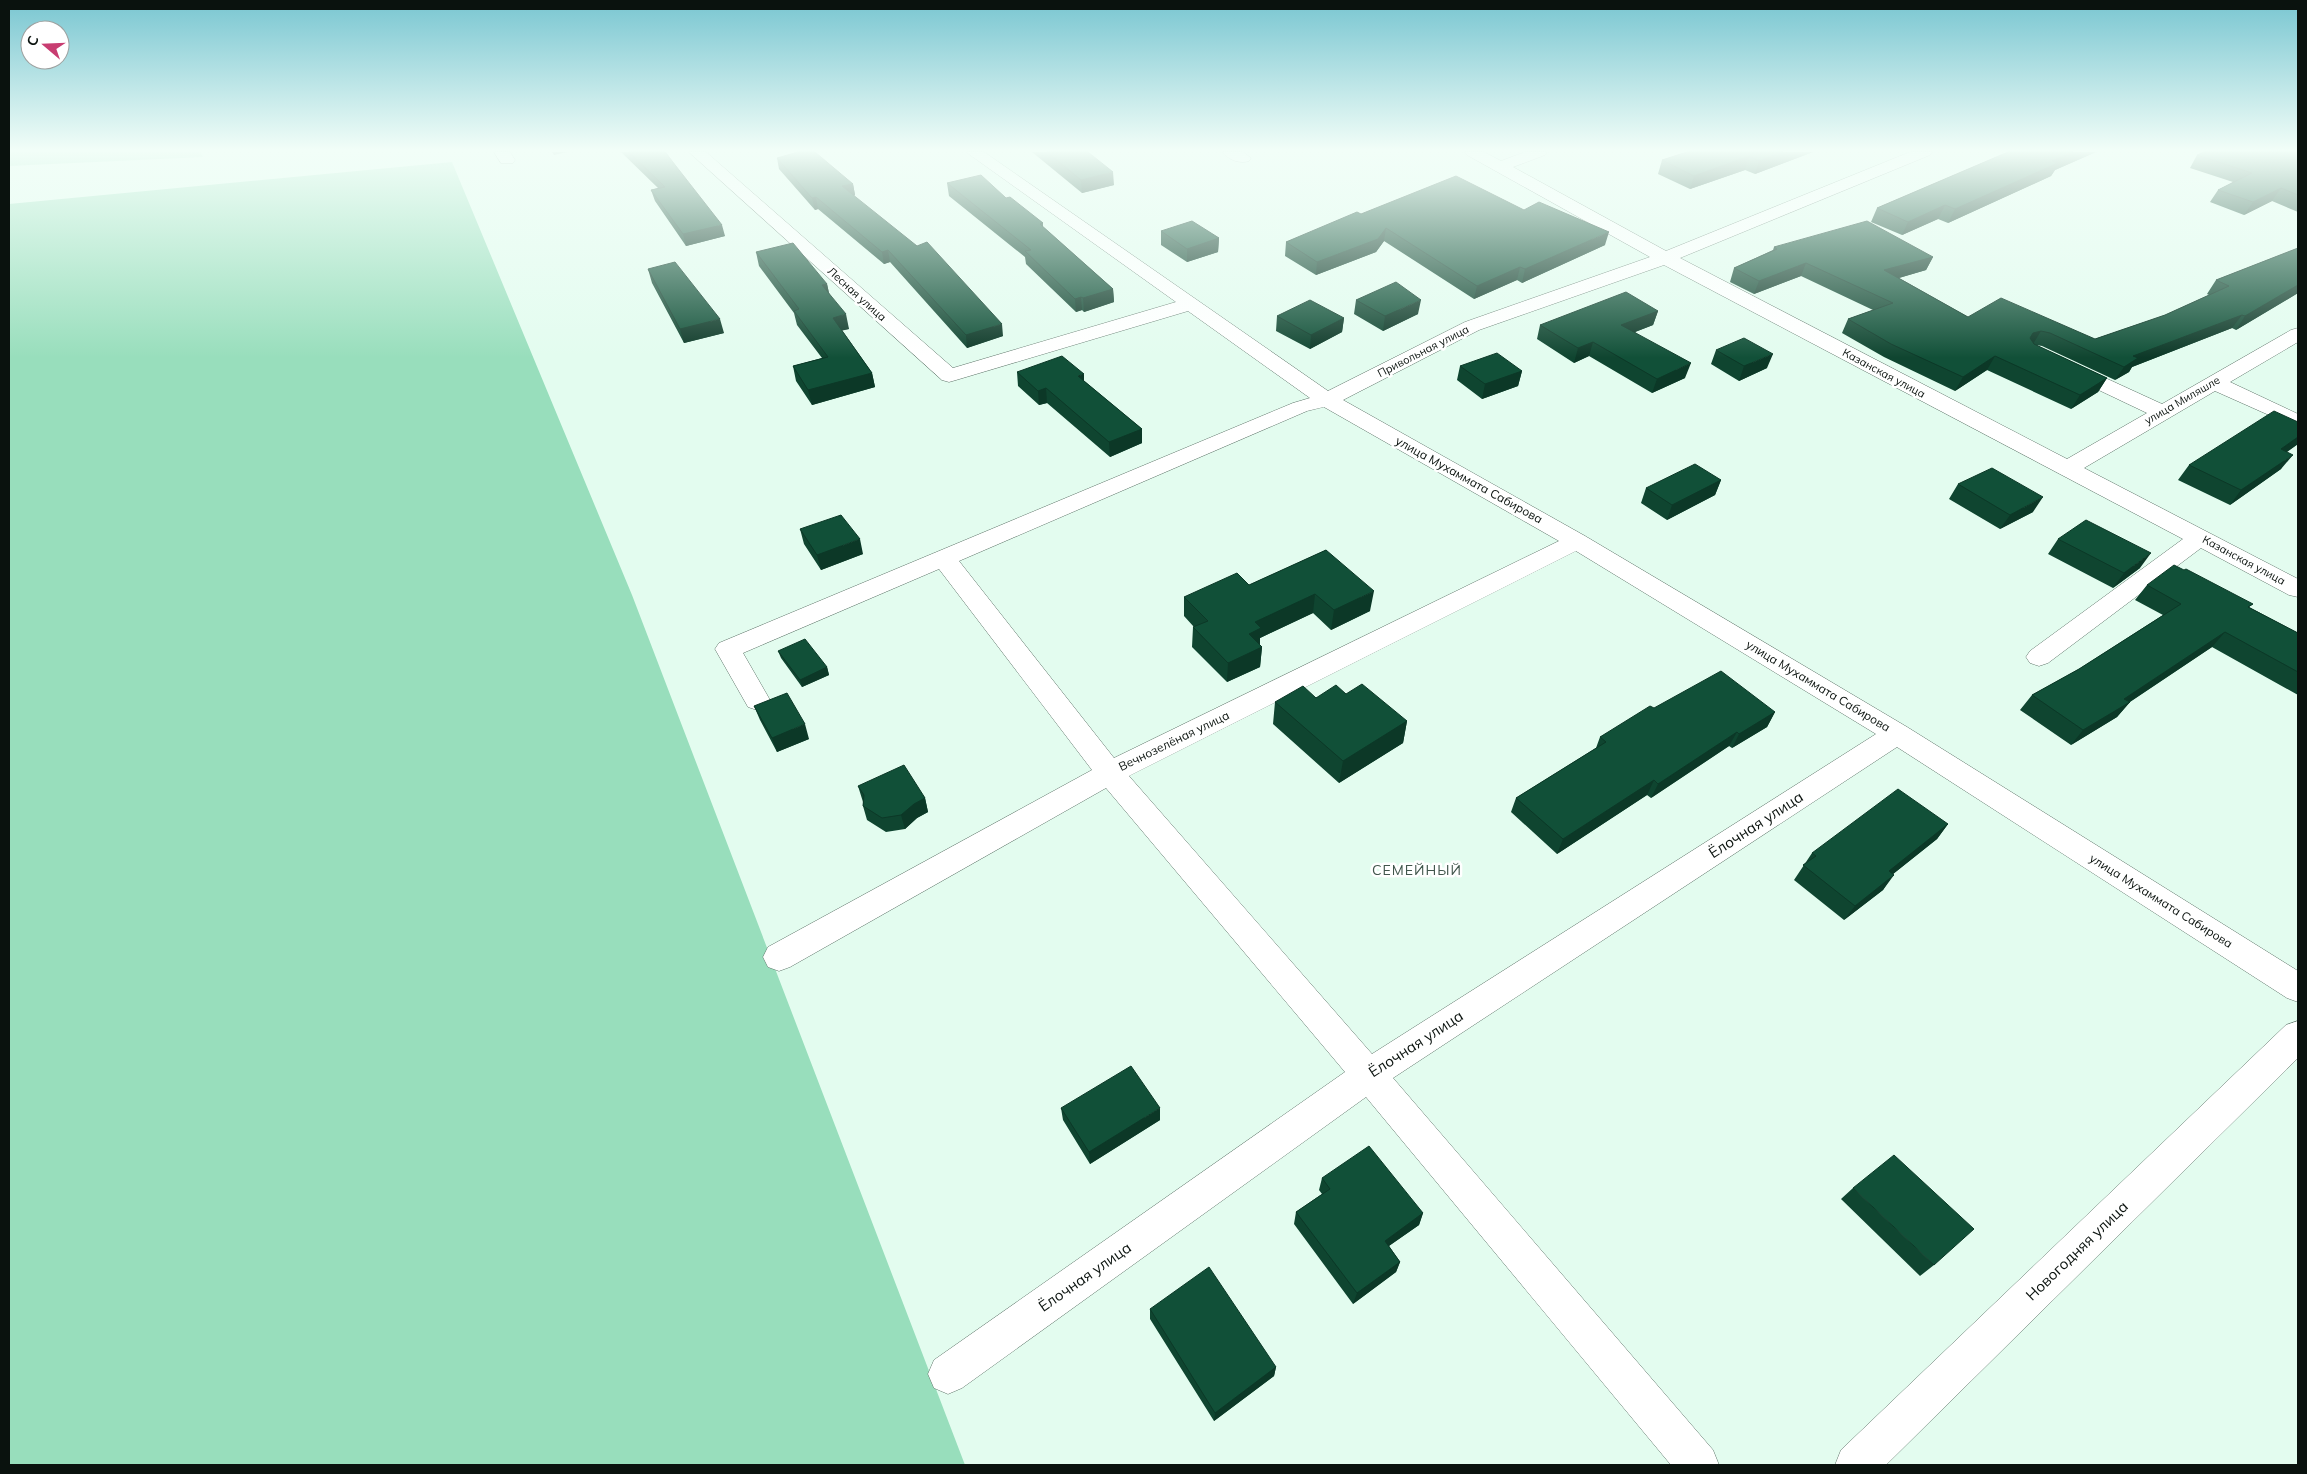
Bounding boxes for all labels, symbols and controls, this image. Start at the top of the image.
north arrow [20,20,70,70]
text: С [23,33,43,48]
street label: Лесная улица [825,264,889,324]
street label: Привольная улица [1375,322,1471,380]
street label: Казанская улица [1840,345,1928,401]
street label: улица Миляшле [2142,373,2222,427]
street label: улица Мухаммата Сабирова [1393,433,1545,526]
street label: Казанская улица [2200,532,2288,588]
street label: улица Мухаммата Сабирова [1743,636,1893,735]
street label: Вечнозелёная улица [1116,707,1232,774]
street label: Ёлочная улица [1705,787,1807,862]
street label: улица Мухаммата Сабирова [2087,850,2236,951]
district label: СЕМЕЙНЫЙ [1372,861,1462,879]
street label: Ёлочная улица [1365,1006,1467,1081]
street label: Новогодняя улица [2022,1197,2132,1304]
street label: Ёлочная улица [1035,1238,1135,1316]

